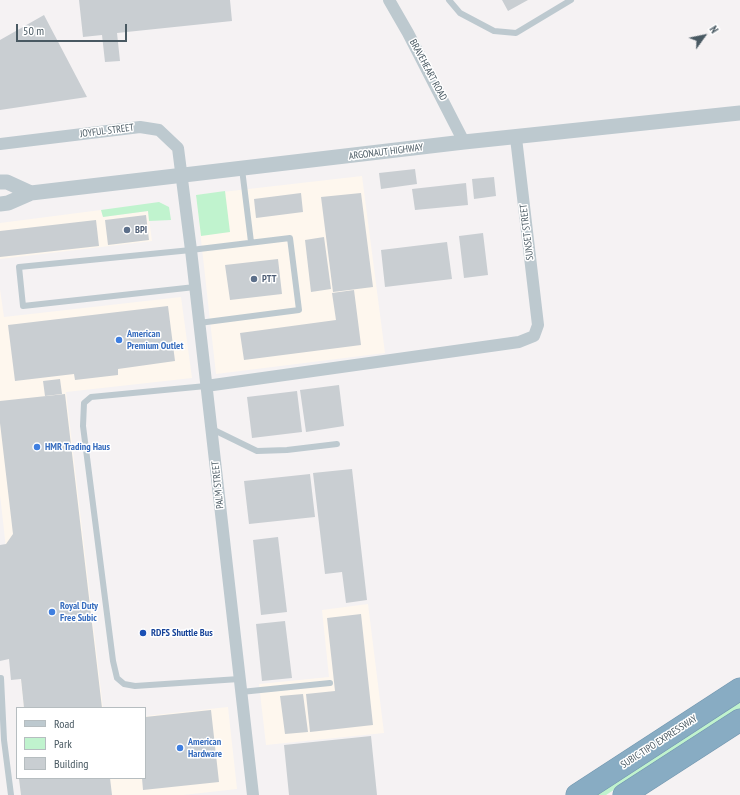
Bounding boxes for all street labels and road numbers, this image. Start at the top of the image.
street label: BRAVEHEART ROAD [407,37,449,103]
street label: JOYFUL STREET [79,122,135,140]
street label: ARGONAUT HIGHWAY [348,141,424,163]
street label: SUNSET STREET [518,203,536,261]
street label: PALM STREET [210,461,226,509]
street label: SUBIC-TIPO EXPRESSWAY [619,713,699,771]

